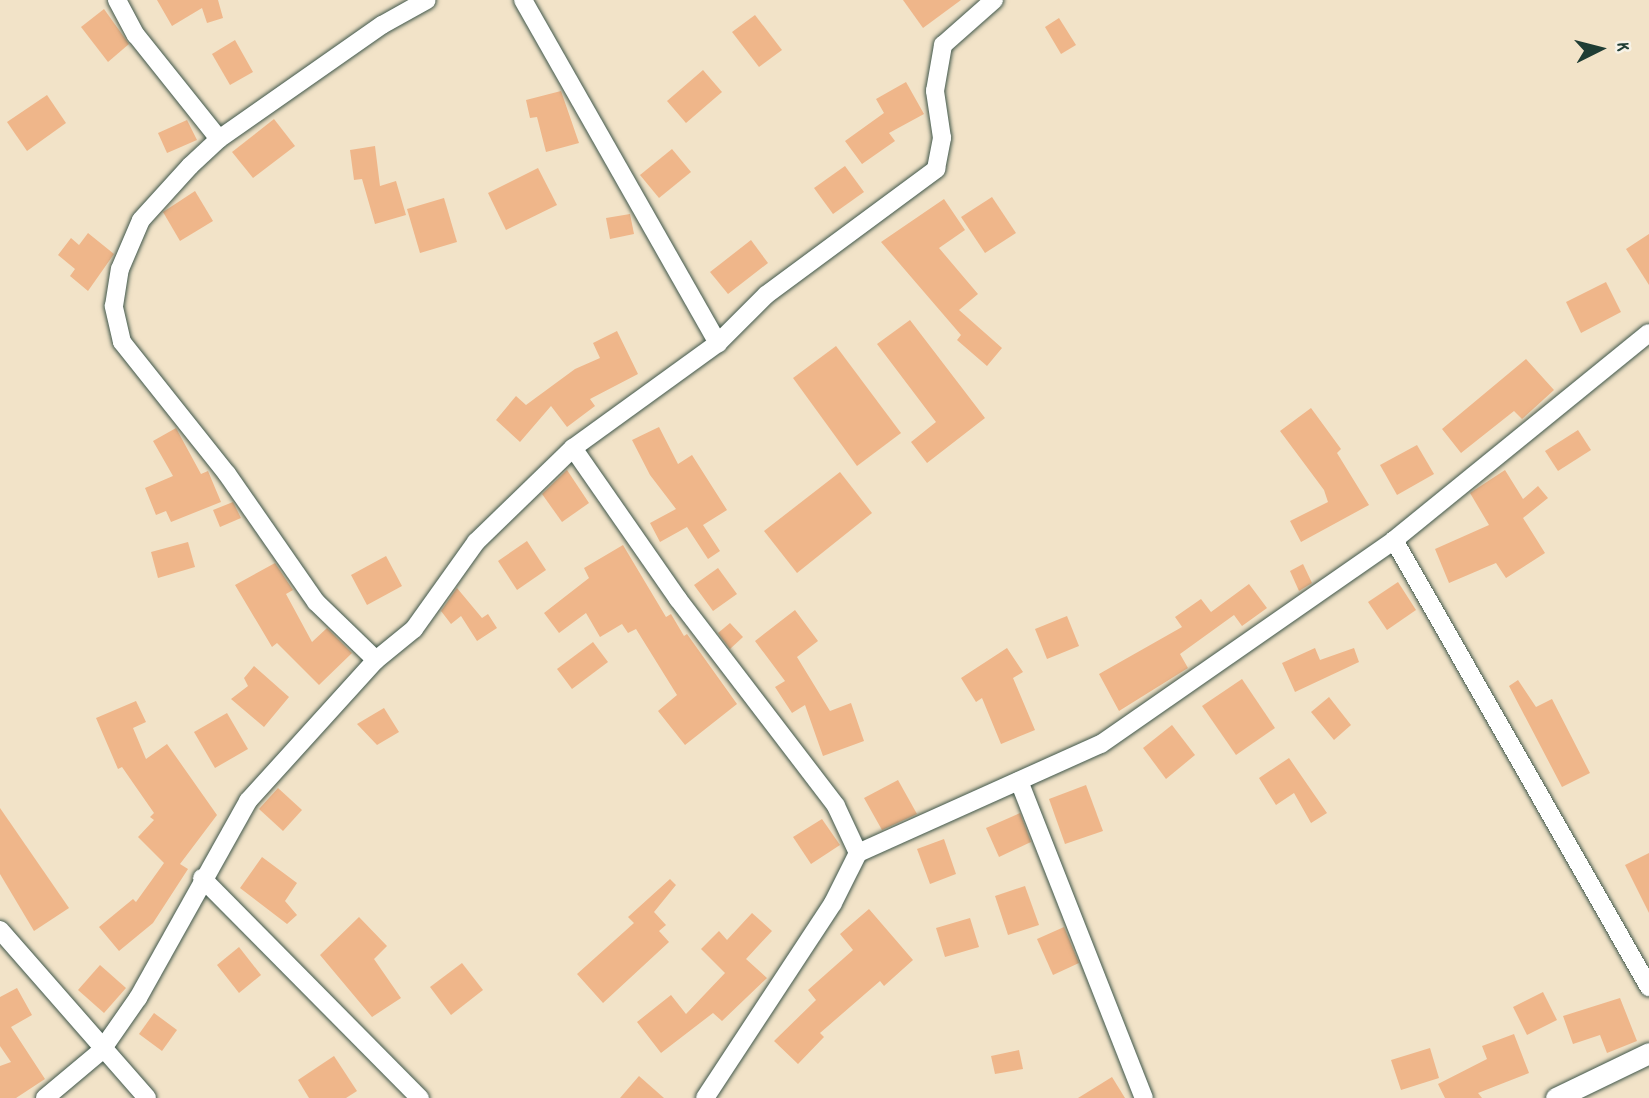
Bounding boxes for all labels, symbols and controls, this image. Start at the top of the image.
north arrow [1565,14,1635,84]
text: K [1607,41,1635,53]

